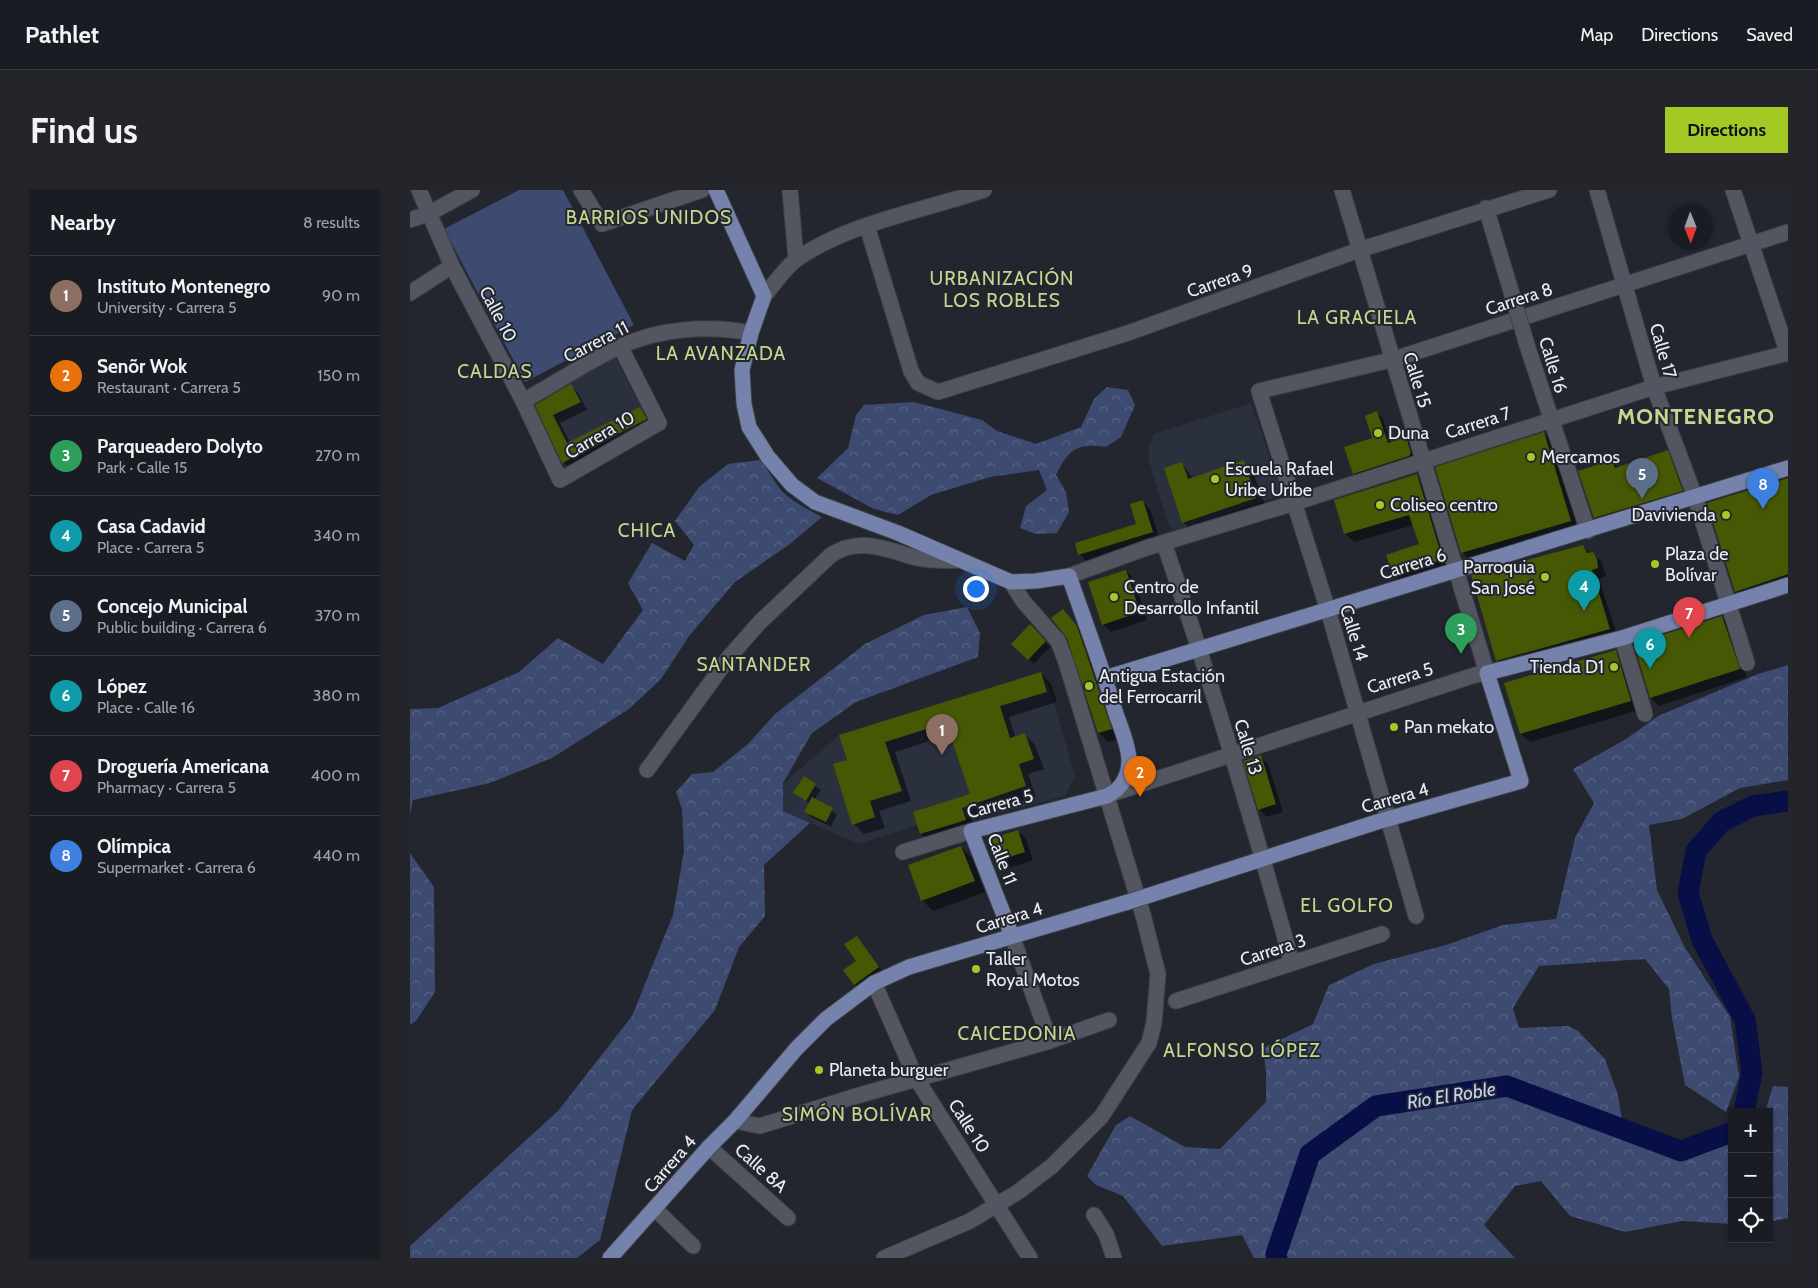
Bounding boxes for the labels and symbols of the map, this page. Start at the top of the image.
north arrow [1668,205,1713,250]
district label: BARRIOS UNIDOS [566,206,732,229]
street label: Carrera 9 [1184,259,1256,303]
district label: URBANIZACIÓN LOS ROBLES [930,266,1074,312]
street label: Carrera 8 [1483,278,1555,320]
street label: Calle 10 [474,282,522,346]
district label: LA GRACIELA [1297,306,1417,329]
street label: Carrera 11 [560,316,632,368]
street label: Calle 17 [1645,321,1681,381]
street label: Calle 16 [1534,334,1572,396]
district label: LA AVANZADA [656,342,786,365]
street label: Calle 15 [1398,350,1436,410]
district label: CALDAS [457,360,533,383]
street label: Carrera 7 [1443,402,1513,444]
district label: MONTENEGRO [1617,403,1775,430]
street label: Carrera 10 [561,406,639,464]
place label: Duna [1388,422,1429,444]
marker: Duna [1372,427,1384,439]
place label: Mercamos [1541,446,1620,468]
marker: Mercamos [1525,451,1537,463]
place label: Escuela Rafael Uribe Uribe [1225,458,1334,501]
pin: 5 [1626,458,1658,499]
pin: 8 [1747,468,1779,509]
marker: Escuela Rafael Uribe Uribe [1209,473,1221,485]
place label: Coliseo centro [1390,494,1498,516]
marker: Coliseo centro [1374,499,1386,511]
place label: Davivienda [1631,504,1716,526]
marker: Davivienda [1720,509,1732,521]
district label: CHICA [618,519,676,542]
street label: Carrera 6 [1377,543,1449,585]
place label: Plaza de Bolívar [1665,543,1728,586]
place label: Parroquia San José [1463,556,1535,599]
marker: Plaza de Bolívar [1649,558,1661,570]
pin: 4 [1568,570,1600,611]
marker: Parroquia San José [1539,571,1551,583]
your location [963,576,989,602]
place label: Centro de Desarrollo Infantil [1124,576,1259,619]
marker: Centro de Desarrollo Infantil [1108,591,1120,603]
pin: 7 [1673,597,1705,638]
street label: Calle 14 [1335,602,1373,664]
pin: 3 [1445,613,1477,654]
pin: 6 [1634,628,1666,669]
district label: SANTANDER [696,653,812,676]
place label: Tienda D1 [1530,656,1604,678]
street label: Carrera 5 [1364,658,1436,698]
marker: Tienda D1 [1608,661,1620,673]
place label: Antigua Estación del Ferrocarril [1099,665,1225,708]
marker: Antigua Estación del Ferrocarril [1083,680,1095,692]
pin: 1 [926,714,958,755]
place label: Pan mekato [1404,716,1494,738]
street label: Calle 13 [1229,717,1267,777]
marker: Pan mekato [1388,721,1400,733]
pin: 2 [1124,756,1156,797]
street label: Carrera 4 [1359,778,1431,818]
street label: Carrera 5 [964,785,1036,823]
street label: Calle 11 [982,830,1022,888]
district label: EL GOLFO [1300,894,1394,917]
street label: Carrera 4 [973,897,1045,939]
street label: Carrera 3 [1237,929,1309,971]
place label: Taller Royal Motos [986,948,1080,991]
marker: Taller Royal Motos [970,963,982,975]
district label: CAICEDONIA [958,1022,1076,1045]
district label: ALFONSO LÓPEZ [1163,1038,1321,1062]
place label: Planeta burguer [829,1059,949,1081]
marker: Planeta burguer [813,1064,825,1076]
water label: Río El Roble [1405,1077,1497,1114]
street label: Calle 10 [943,1095,995,1157]
district label: SIMÓN BOLÍVAR [782,1102,932,1126]
street label: Carrera 4 [639,1131,701,1197]
street label: Calle 8A [730,1139,792,1197]

